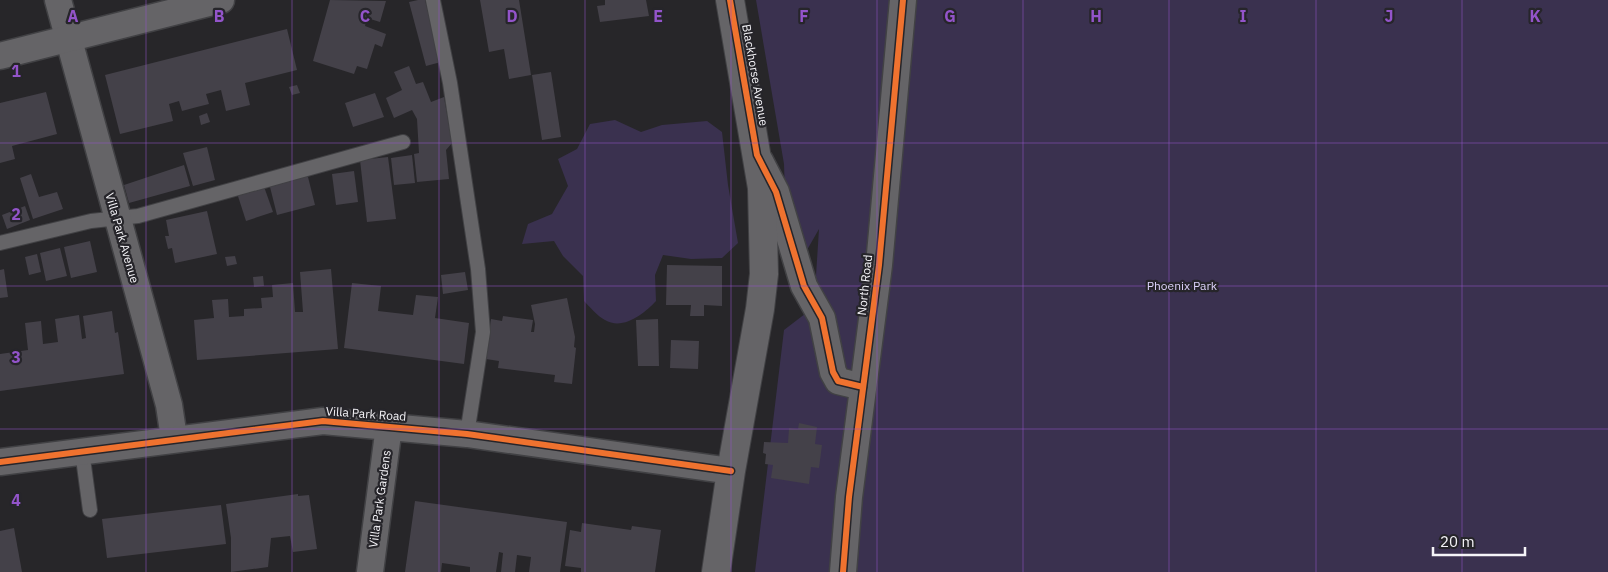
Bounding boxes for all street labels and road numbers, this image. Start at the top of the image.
street label: Blackhorse Avenue [739,23,772,127]
street label: Villa Park Avenue [102,191,143,285]
street label: North Road [854,254,875,316]
street label: Villa Park Road [325,403,407,424]
street label: Villa Park Gardens [365,449,394,549]

